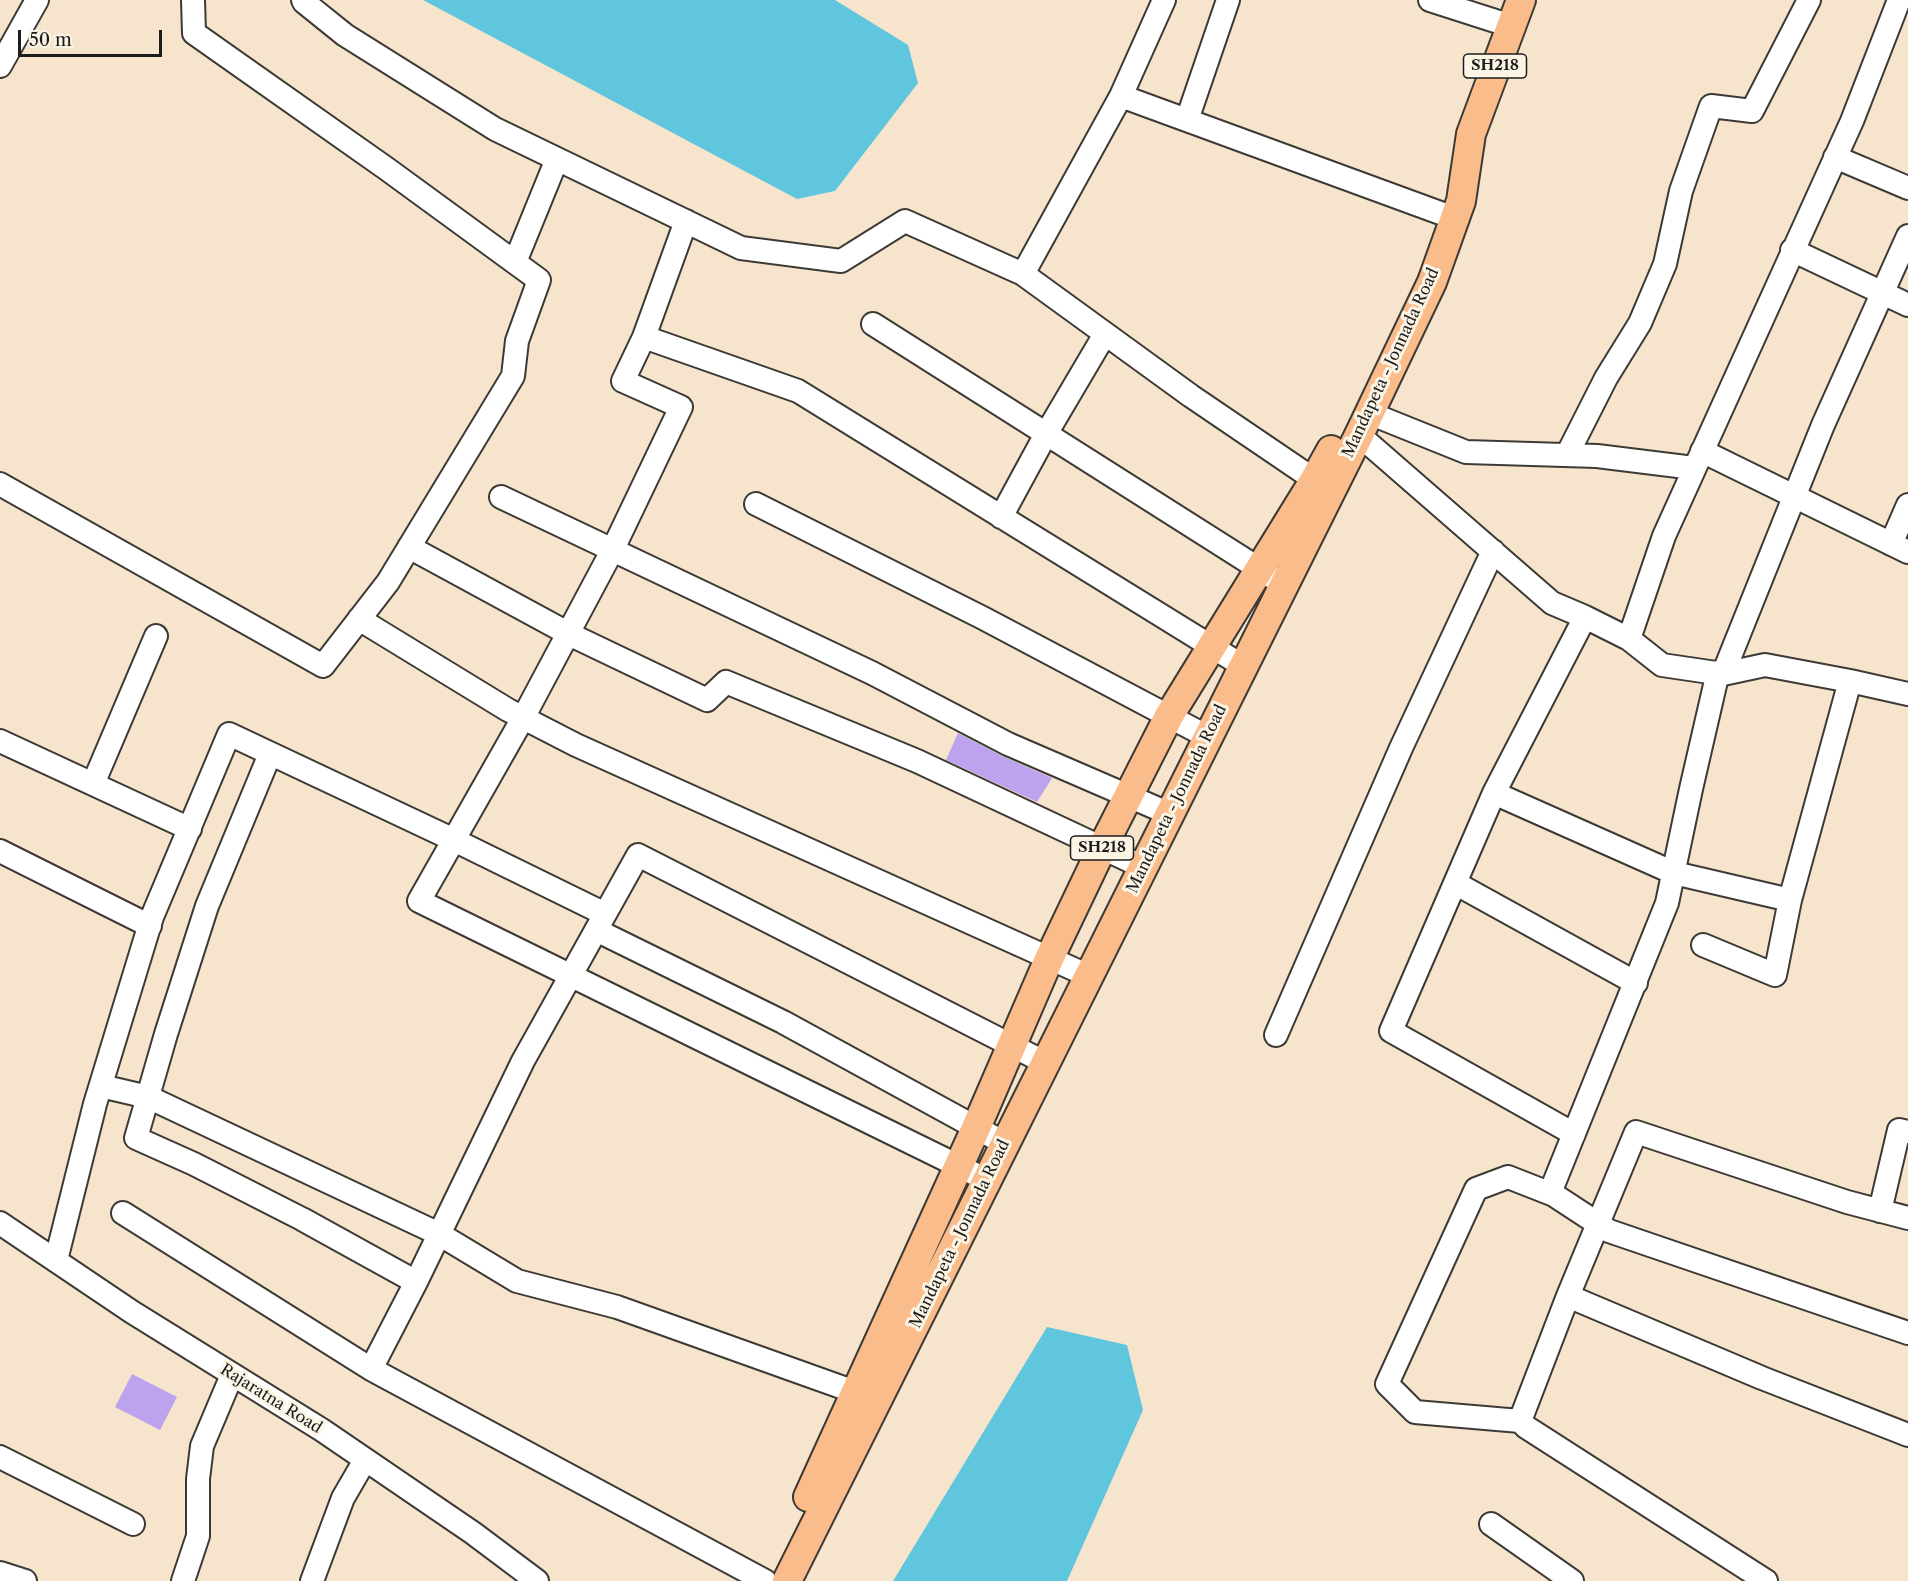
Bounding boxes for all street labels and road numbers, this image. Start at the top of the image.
road number: SH218 [1464,54,1526,78]
street label: Mandapeta - Jonnada Road [1339,265,1443,461]
street label: Mandapeta - Jonnada Road [1123,702,1231,896]
road number: SH218 [1070,836,1134,860]
street label: Mandapeta - Jonnada Road [906,1137,1014,1331]
street label: Rajaratna Road [217,1360,325,1438]

